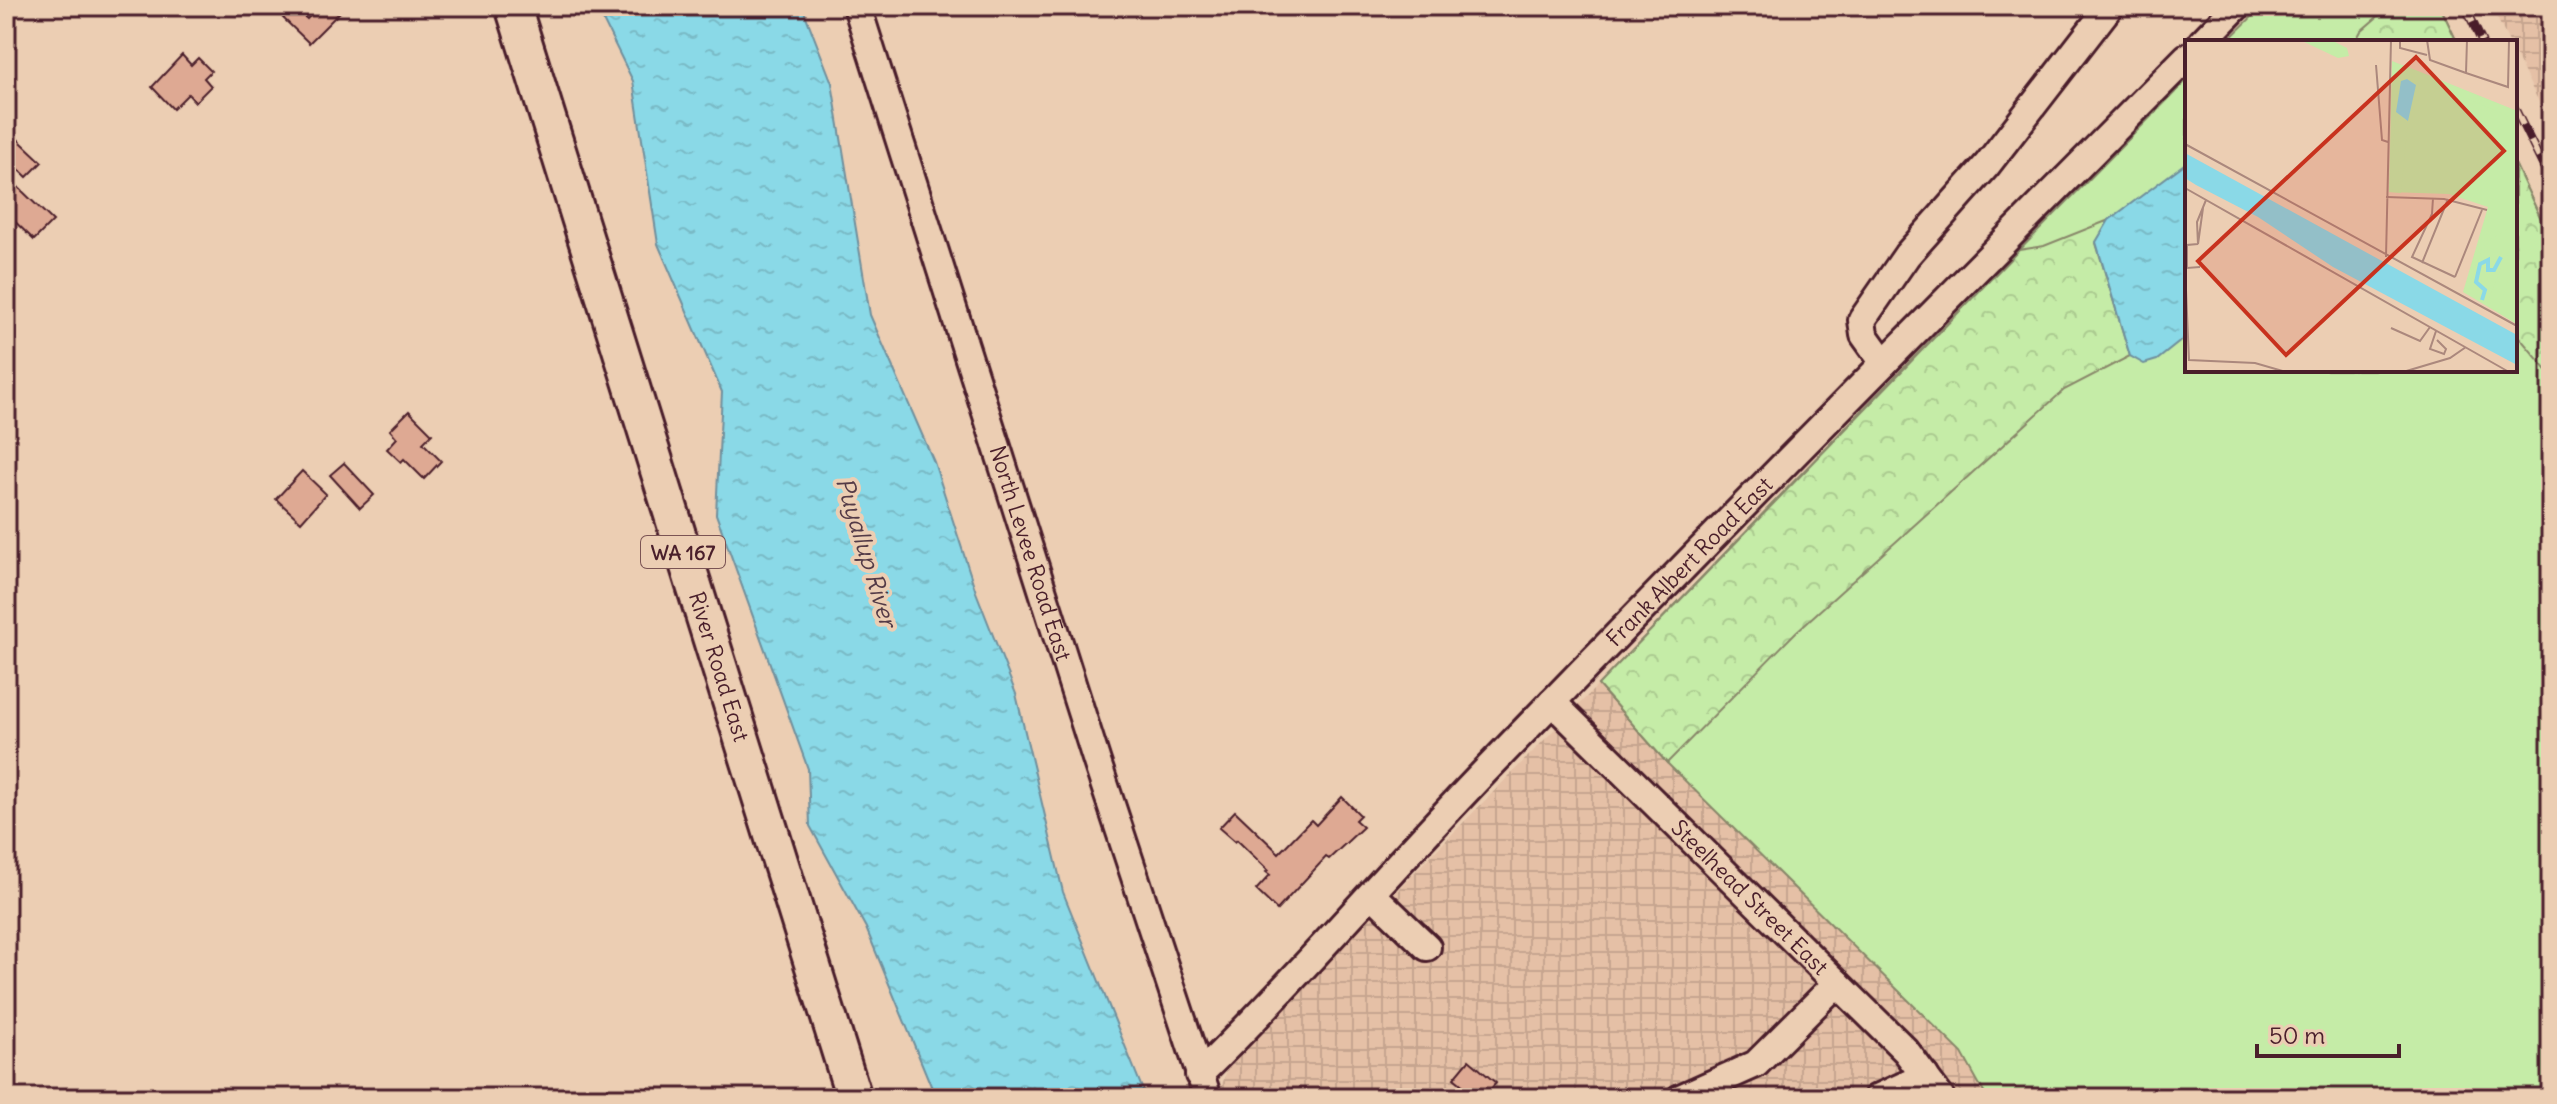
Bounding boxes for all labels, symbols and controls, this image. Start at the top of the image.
inset map [2185,40,2517,372]
street label: North Levee Road East [983,442,1078,664]
street label: Frank Albert Road East [1600,471,1778,652]
water label: Puyallup River [830,474,905,633]
road number: WA 167 [641,536,725,568]
street label: River Road East [683,588,756,745]
street label: Steelhead Street East [1666,814,1834,981]
scale bar [2257,1008,2399,1058]
text: 50 m [2269,1020,2325,1050]

